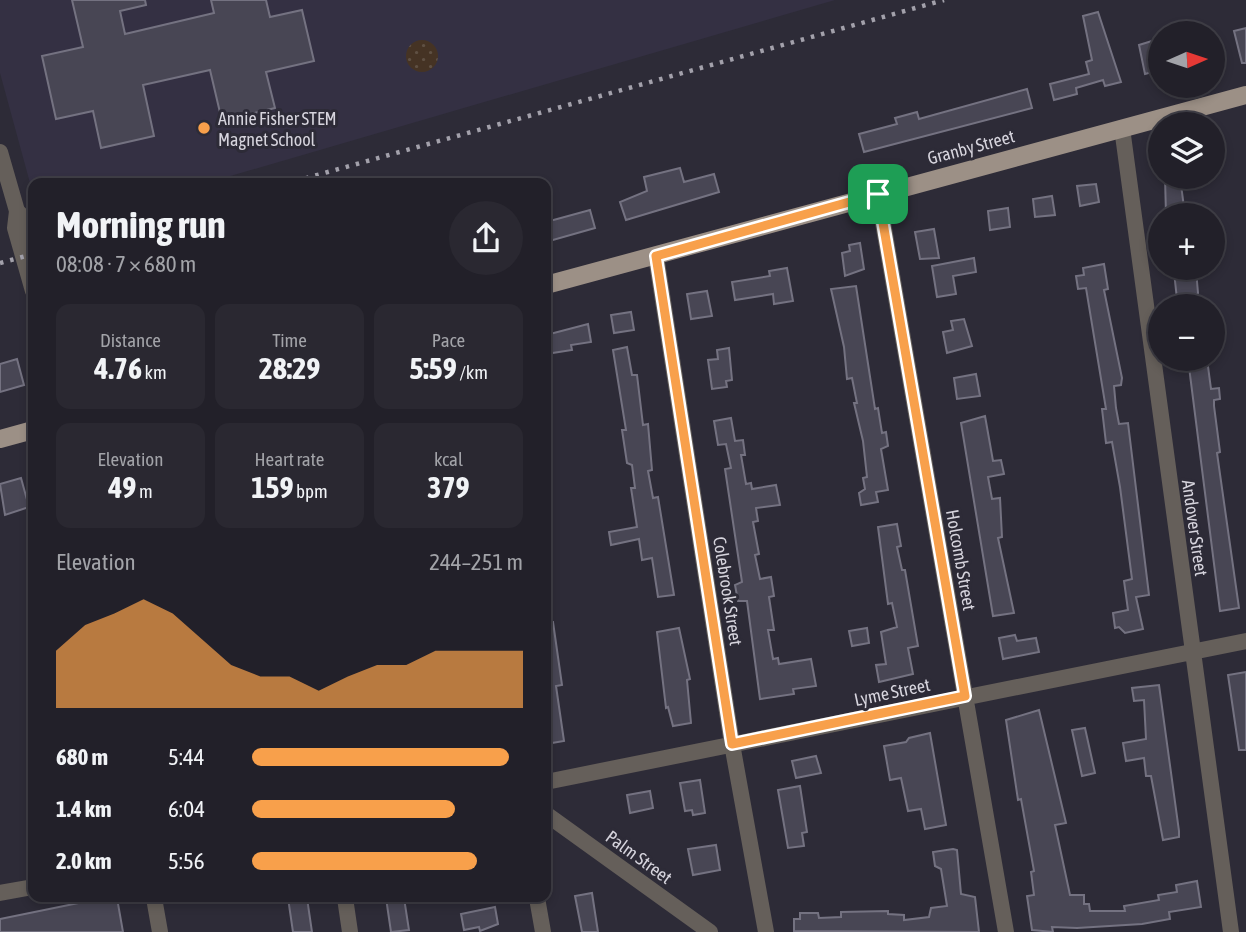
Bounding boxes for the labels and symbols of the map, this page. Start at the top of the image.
north arrow [1148,21,1225,98]
place label: Annie Fisher STEM Magnet School [218,108,337,150]
marker: Annie Fisher STEM Magnet School [196,120,212,136]
street label: Granby Street [925,125,1017,169]
pin [848,164,908,224]
street label: Andover Street [1178,478,1212,578]
street label: Holcomb Street [942,508,980,612]
street label: Colebrook Street [709,535,747,647]
street label: Lyme Street [852,674,932,710]
street label: Palm Street [602,826,676,888]

